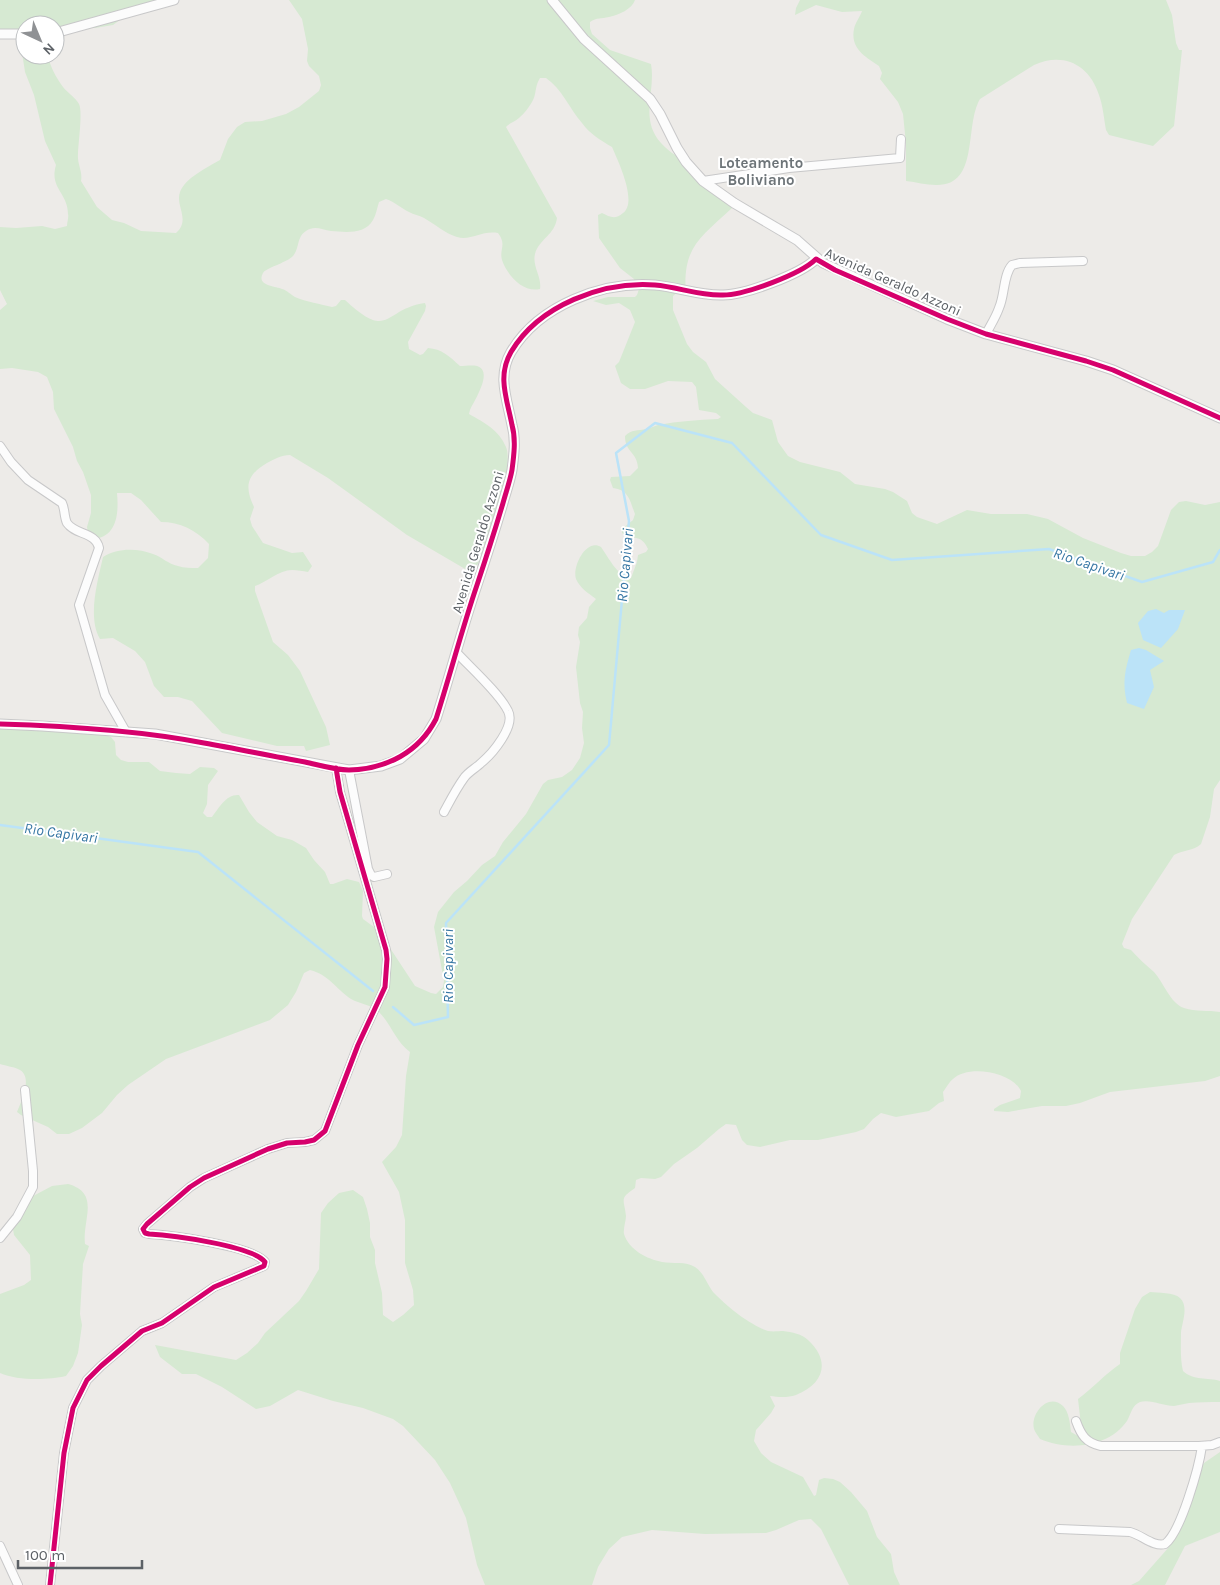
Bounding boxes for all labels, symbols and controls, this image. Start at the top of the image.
north arrow [15,15,65,65]
text: N [39,39,58,59]
district label: Loteamento Boliviano [719,154,803,189]
street label: Avenida Geraldo Azzoni [822,244,964,320]
street label: Avenida Geraldo Azzoni [448,469,508,615]
water label: Rio Capivari [613,527,637,603]
water label: Rio Capivari [1051,543,1127,585]
water label: Rio Capivari [23,819,99,847]
water label: Rio Capivari [439,929,457,1003]
scale bar [18,1538,141,1570]
text: 100 m [25,1546,65,1564]

